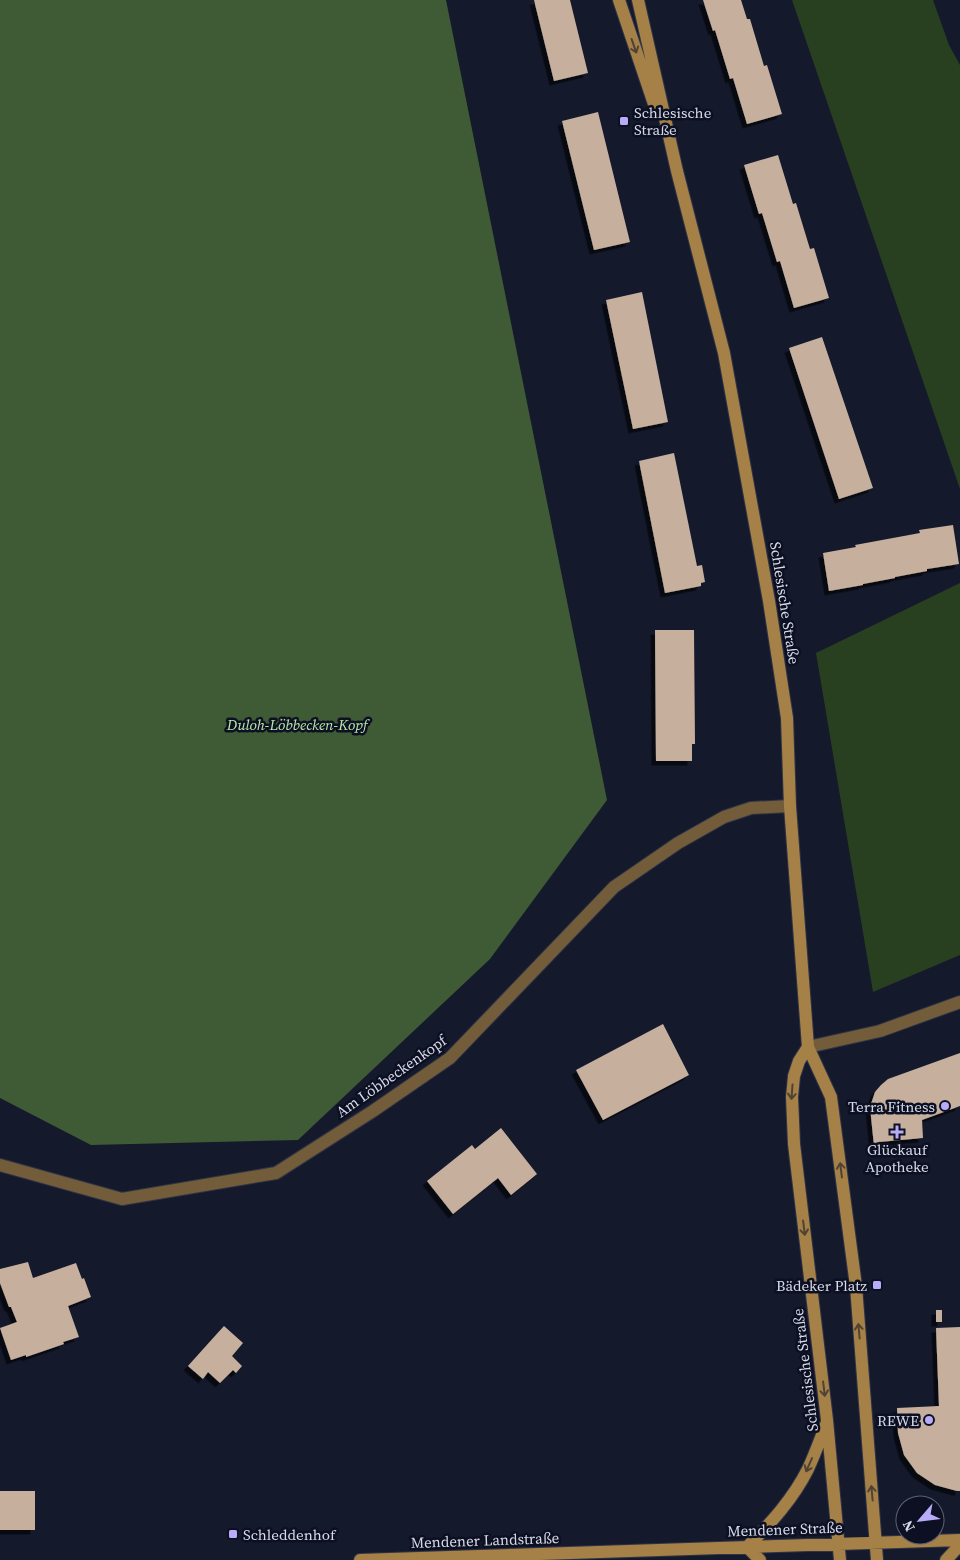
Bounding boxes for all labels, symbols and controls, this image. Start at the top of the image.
one-way arrow [630,38,639,53]
place label: Schlesische Straße [634,102,712,140]
marker: Schlesische Straße [618,115,630,127]
street label: Schlesische Straße [765,540,805,666]
park label: Duloh-Löbbecken-Kopf [226,714,370,735]
street label: Am Löbbeckenkopf [331,1029,452,1122]
one-way arrow [788,1084,797,1100]
place label: Terra Fitness [848,1096,935,1117]
marker: Terra Fitness [939,1100,951,1112]
marker: Glückauf Apotheke [891,1126,903,1138]
place label: Glückauf Apotheke [865,1139,929,1177]
one-way arrow [835,1162,845,1178]
one-way arrow [799,1219,809,1235]
place label: Bädeker Platz [776,1275,867,1296]
marker: Bädeker Platz [871,1279,883,1291]
street label: Schlesische Straße [787,1307,823,1433]
one-way arrow [855,1324,864,1340]
one-way arrow [819,1381,829,1397]
place label: REWE [877,1410,919,1431]
marker: REWE [923,1414,935,1426]
one-way arrow [804,1457,814,1472]
one-way arrow [868,1486,877,1502]
north arrow [895,1495,945,1545]
street label: Mendener Straße [727,1516,843,1542]
text: N [897,1517,920,1535]
place label: Schleddenhof [243,1524,337,1545]
street label: Mendener Landstraße [410,1527,560,1553]
marker: Schleddenhof [227,1528,239,1540]

